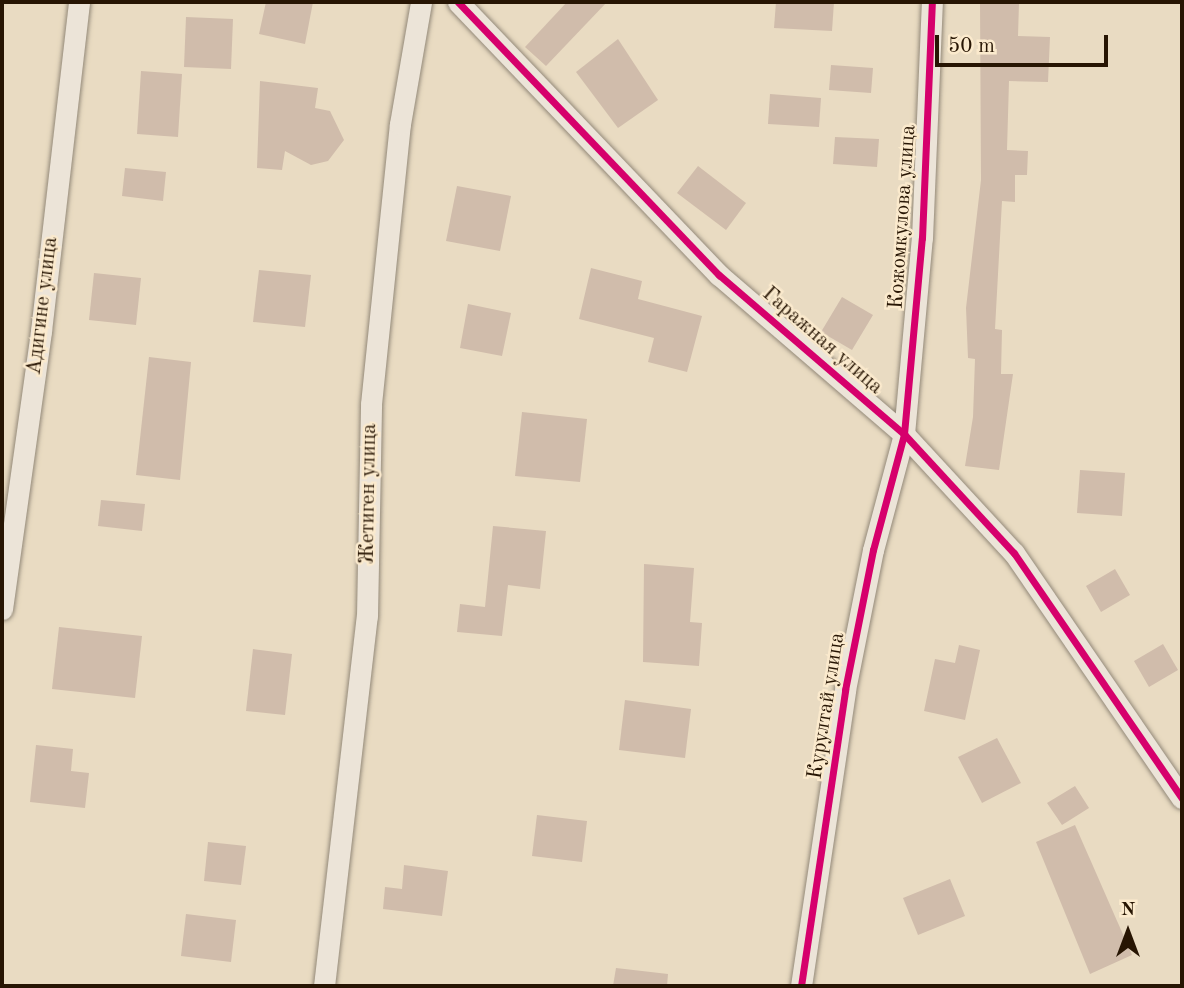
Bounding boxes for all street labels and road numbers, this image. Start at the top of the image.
street label: Кожомкулова улица [884,124,922,310]
street label: Адигине улица [22,236,64,376]
street label: Гаражная улица [757,282,887,400]
street label: Жетиген улица [355,423,383,565]
street label: Курултай улица [803,631,851,781]

